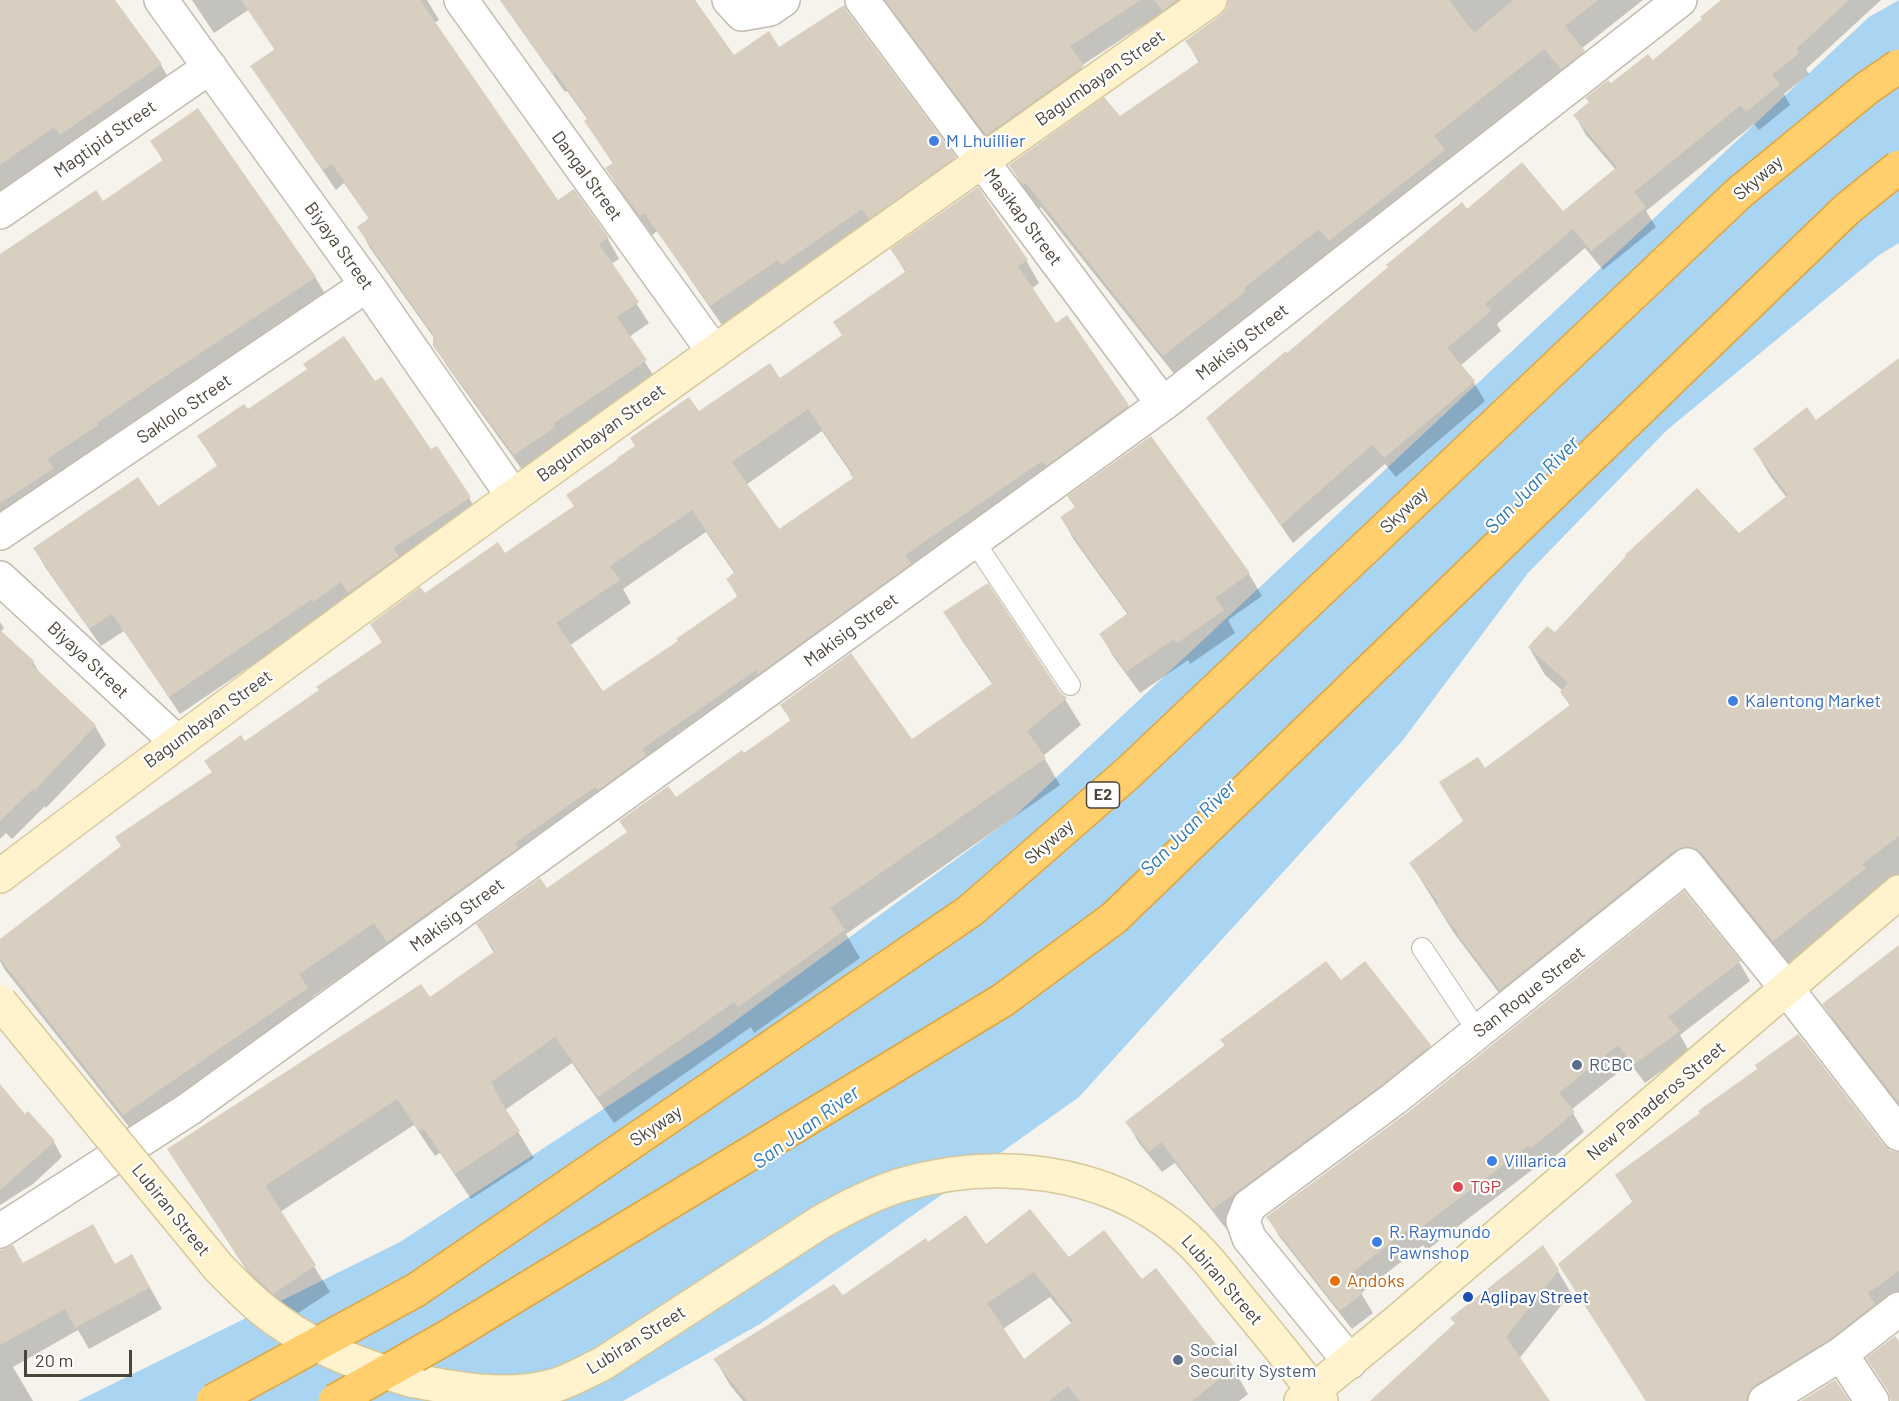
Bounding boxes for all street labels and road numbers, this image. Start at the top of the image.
street label: Bagumbayan Street [1031,25,1169,131]
street label: Magtipid Street [50,96,160,182]
street label: Dangal Street [547,127,627,225]
street label: Skyway [1729,151,1787,205]
street label: Masikap Street [979,164,1067,270]
street label: Biyaya Street [300,198,378,294]
street label: Makisig Street [1192,299,1292,385]
street label: Saklolo Street [133,369,235,449]
street label: Bagumbayan Street [533,379,669,487]
street label: Skyway [1376,482,1432,538]
street label: Makisig Street [800,589,902,671]
street label: Biyaya Street [43,617,133,703]
street label: Bagumbayan Street [140,665,276,773]
road number: E2 [1086,782,1120,808]
street label: Skyway [1020,815,1078,869]
street label: Makisig Street [406,874,508,956]
street label: San Roque Street [1469,942,1589,1042]
street label: New Panaderos Street [1582,1037,1730,1165]
street label: Skyway [626,1101,686,1151]
street label: Lubiran Street [127,1160,215,1260]
street label: Lubiran Street [1177,1230,1267,1330]
street label: Lubiran Street [583,1301,689,1379]

